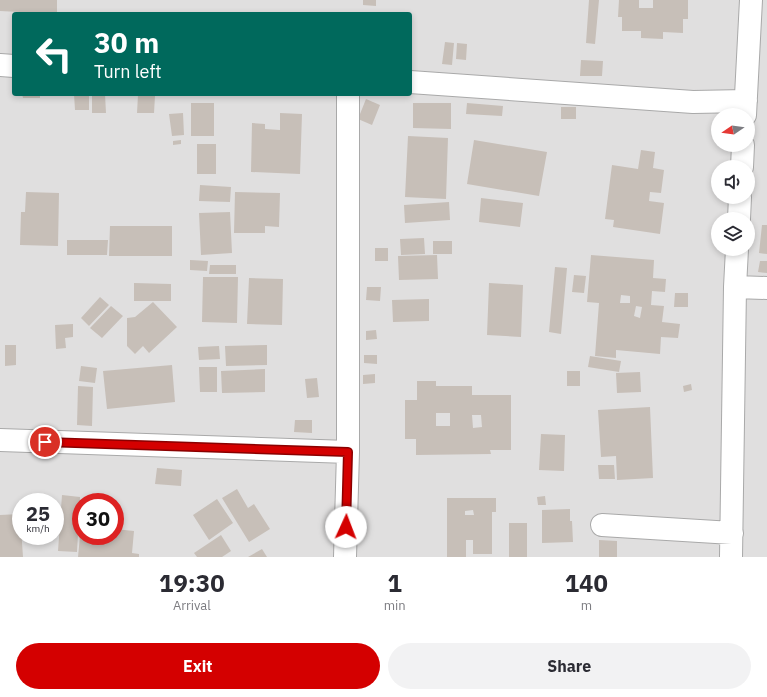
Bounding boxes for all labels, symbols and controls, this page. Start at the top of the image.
text: 30 m [94,24,159,61]
icon: left [28,28,80,80]
text: Turn left [94,60,162,83]
north arrow [711,108,755,152]
map controls [711,108,755,256]
button: sound [711,160,755,204]
button: layers [711,212,755,256]
pin [28,425,62,459]
icon: arrive [34,431,56,453]
speed limit sign: 30 [72,493,124,545]
text: 25 [26,500,50,527]
position arrow [325,506,367,548]
text: km/h [26,522,50,535]
text: 19:30 [159,567,225,599]
text: 1 [387,567,402,599]
text: 140 [565,567,608,599]
text: Arrival [173,597,211,614]
text: min [384,597,406,614]
text: m [581,597,592,614]
button: Exit [16,643,380,689]
button: Share [388,643,751,689]

